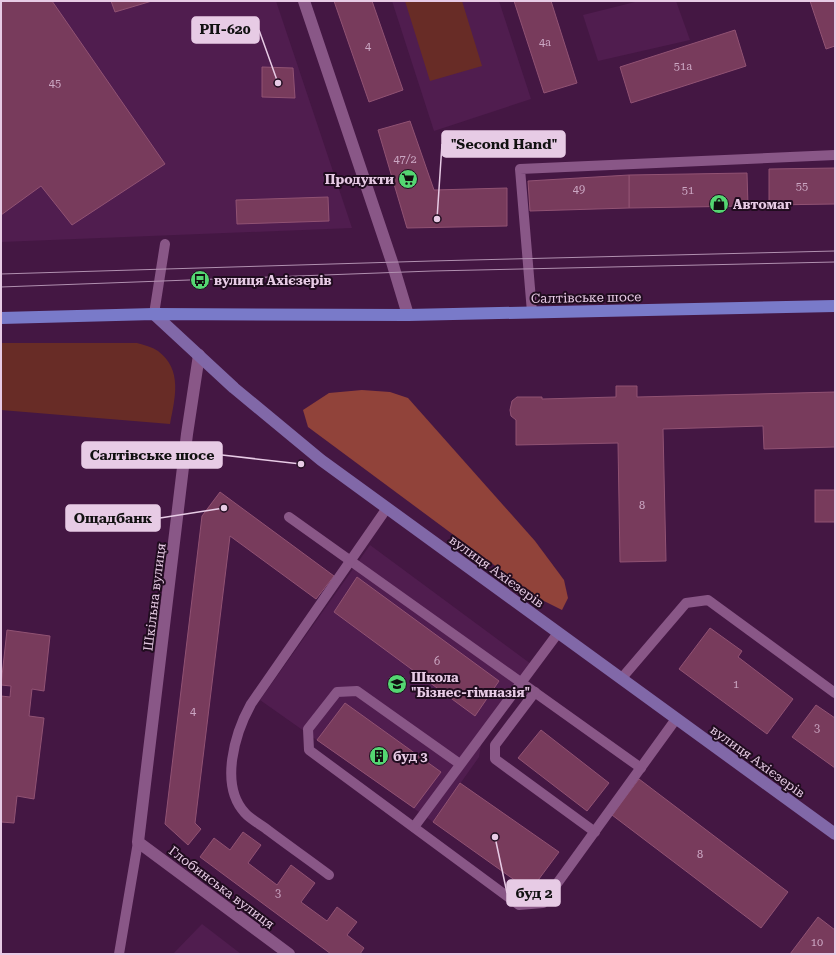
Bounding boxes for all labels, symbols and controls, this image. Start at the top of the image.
callout: РП-620 [192,17,259,43]
text: РП-620 [199,21,251,37]
house number: 4а [539,36,551,49]
house number: 4 [365,40,372,53]
house number: 51а [674,60,692,73]
house number: 45 [49,77,61,90]
callout: "Second Hand" [442,131,565,157]
text: "Second Hand" [451,136,557,152]
house number: 47/2 [393,153,417,166]
supermarket icon: Продукти [397,168,419,190]
place label: Продукти [325,172,394,187]
house number: 55 [796,180,808,193]
house number: 49 [573,183,585,196]
house number: 51 [682,184,694,197]
shop icon: Автомаг [708,193,730,215]
place label: Автомаг [733,197,792,212]
bus stop icon: вулиця Ахієзерів [189,269,211,291]
place label: вулиця Ахієзерів [214,273,332,288]
street label: Салтівське шосе [531,289,641,306]
callout: Салтівське шосе [82,442,222,468]
text: Салтівське шосе [90,447,214,463]
house number: 8 [639,499,645,512]
callout: Ощадбанк [66,505,160,531]
text: Ощадбанк [74,510,153,526]
street label: вулиця Ахієзерів [447,532,547,611]
street label: Шкільна вулиця [140,542,169,652]
house number: 6 [434,655,440,668]
place label: Школа "Бізнес-гімназія" [411,670,530,700]
school or university icon: Школа "Бізнес-гімназія" [386,673,408,695]
house number: 1 [733,678,739,691]
house number: 4 [190,705,197,718]
street label: вулиця Ахієзерів [708,722,808,801]
house number: 3 [814,722,820,735]
building icon: буд 3 [368,745,390,767]
place label: буд 3 [393,749,428,764]
street label: Глобинська вулиця [166,843,277,932]
house number: 8 [697,848,703,861]
callout: буд 2 [507,880,560,906]
text: буд 2 [515,885,553,901]
house number: 3 [275,887,281,900]
house number: 10 [811,936,823,949]

